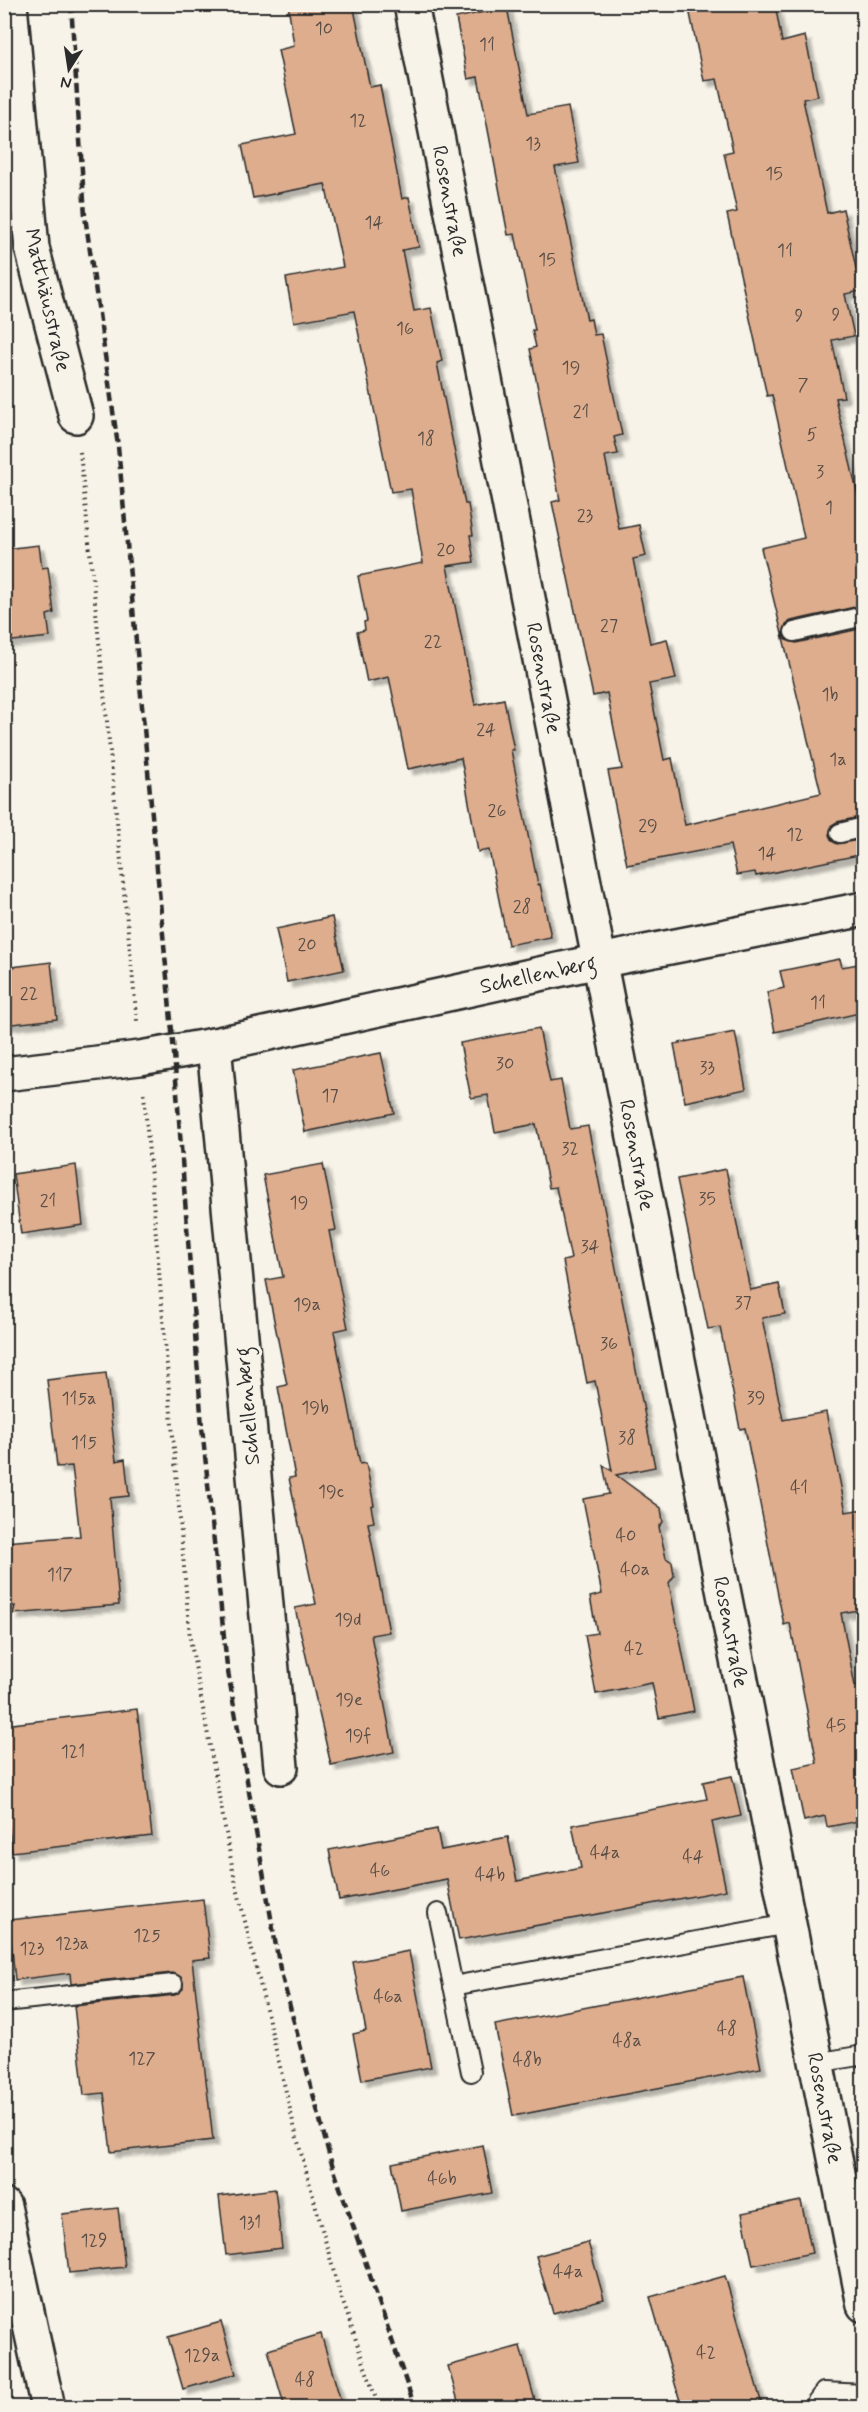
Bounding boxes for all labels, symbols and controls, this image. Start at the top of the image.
house number: 10 [315,17,333,41]
house number: 11 [479,33,495,57]
north arrow [39,39,99,99]
text: N [59,71,74,94]
house number: 12 [349,109,367,133]
house number: 13 [525,132,541,156]
street label: Rosenstraße [425,143,473,259]
house number: 15 [765,162,783,186]
house number: 14 [365,211,384,235]
street label: Matthäusstraße [17,226,77,375]
house number: 11 [777,239,793,263]
house number: 15 [538,248,556,272]
house number: 9 [832,303,841,327]
house number: 9 [795,304,804,328]
house number: 16 [396,317,414,341]
house number: 19 [562,356,580,380]
house number: 7 [798,373,809,397]
house number: 21 [573,400,589,424]
house number: 5 [807,423,818,447]
house number: 18 [417,427,435,451]
house number: 3 [816,460,824,484]
house number: 1 [825,496,833,520]
house number: 23 [577,504,594,528]
house number: 20 [436,538,456,562]
house number: 27 [600,614,618,638]
street label: Rosenstraße [519,620,567,736]
house number: 22 [424,630,442,654]
house number: 1b [822,683,839,707]
house number: 24 [476,718,496,742]
house number: 1a [829,748,847,772]
house number: 26 [488,799,506,823]
house number: 29 [638,814,658,838]
house number: 12 [786,823,804,847]
house number: 14 [758,842,777,866]
house number: 28 [513,895,531,919]
house number: 20 [297,933,317,957]
street label: Schellenberg [477,949,599,1003]
house number: 22 [20,982,38,1006]
house number: 11 [810,991,826,1015]
house number: 30 [496,1052,514,1076]
house number: 33 [699,1056,715,1080]
house number: 17 [321,1084,339,1108]
street label: Rosenstraße [612,1097,660,1213]
house number: 32 [561,1137,579,1161]
house number: 35 [698,1187,716,1211]
house number: 21 [40,1189,56,1213]
house number: 19 [290,1191,308,1215]
house number: 34 [580,1235,600,1259]
house number: 37 [734,1291,752,1315]
house number: 19a [293,1293,321,1317]
house number: 36 [600,1332,618,1356]
street label: Schellenberg [229,1346,269,1466]
house number: 39 [747,1386,765,1410]
house number: 115a [61,1387,97,1411]
house number: 19b [301,1396,329,1420]
house number: 38 [618,1426,636,1450]
house number: 115 [71,1431,97,1455]
house number: 41 [790,1476,808,1500]
house number: 19c [318,1480,344,1504]
house number: 40 [616,1524,636,1548]
house number: 40a [620,1558,650,1582]
house number: 117 [47,1563,73,1587]
street label: Rosenstraße [706,1574,754,1690]
house number: 19d [334,1608,362,1632]
house number: 42 [624,1637,644,1661]
house number: 19e [335,1688,363,1712]
house number: 45 [826,1714,846,1738]
house number: 19f [345,1724,372,1748]
house number: 121 [61,1740,85,1764]
house number: 44a [590,1841,620,1865]
house number: 44 [682,1845,704,1869]
house number: 46 [370,1859,390,1883]
house number: 44b [475,1863,505,1887]
house number: 125 [133,1924,161,1948]
house number: 123a [55,1932,89,1956]
house number: 123 [20,1937,44,1961]
house number: 46a [373,1985,403,2009]
house number: 48 [717,2017,737,2041]
house number: 48a [612,2029,642,2053]
house number: 127 [128,2047,156,2071]
house number: 48b [512,2048,542,2072]
street label: Rosenstraße [800,2050,848,2166]
house number: 46b [427,2167,457,2191]
house number: 131 [239,2211,261,2235]
house number: 129 [80,2229,108,2253]
house number: 44a [553,2260,583,2284]
house number: 42 [696,2341,716,2365]
house number: 129a [184,2344,220,2368]
house number: 48 [295,2368,315,2392]

